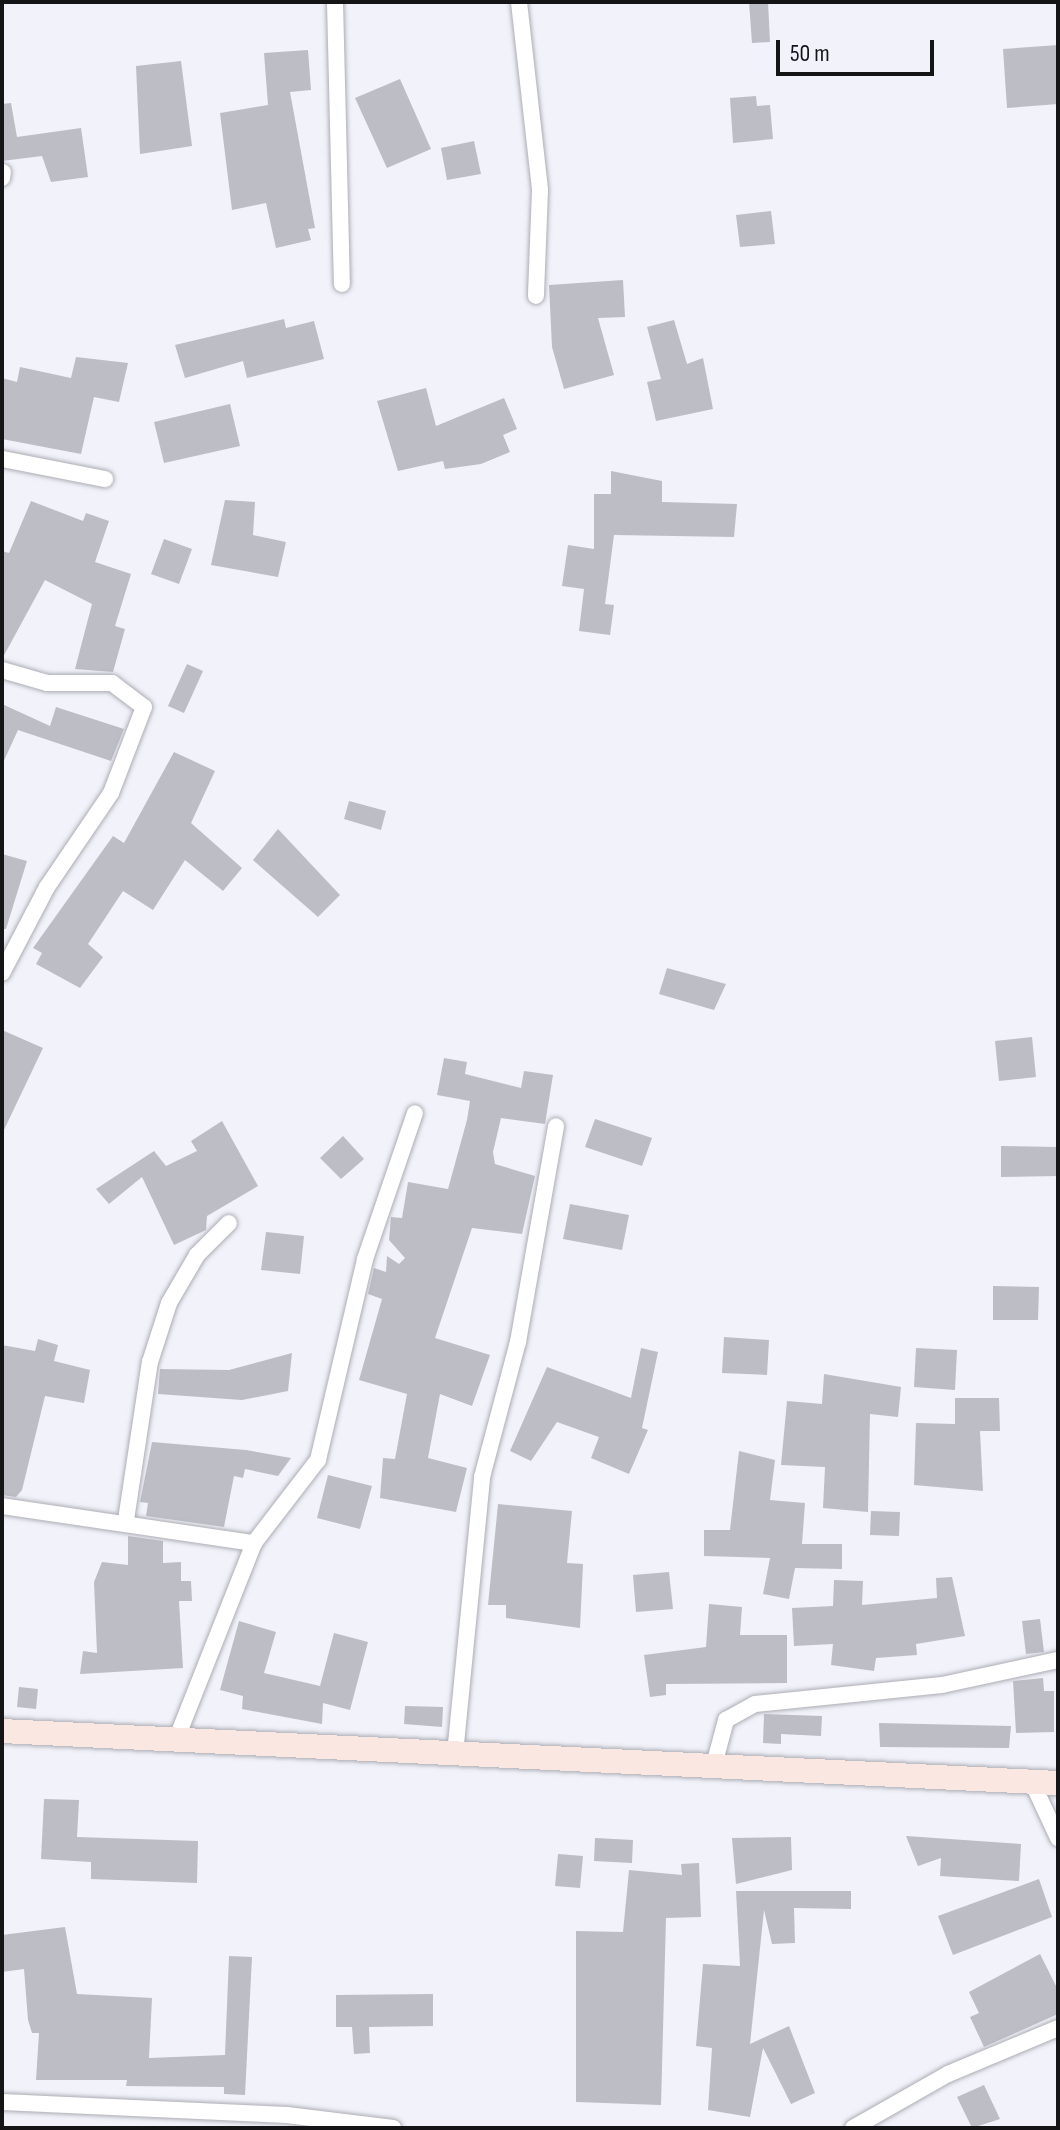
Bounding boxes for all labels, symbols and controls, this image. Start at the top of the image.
scale bar [780,24,938,74]
text: 50 m [790,39,830,68]

